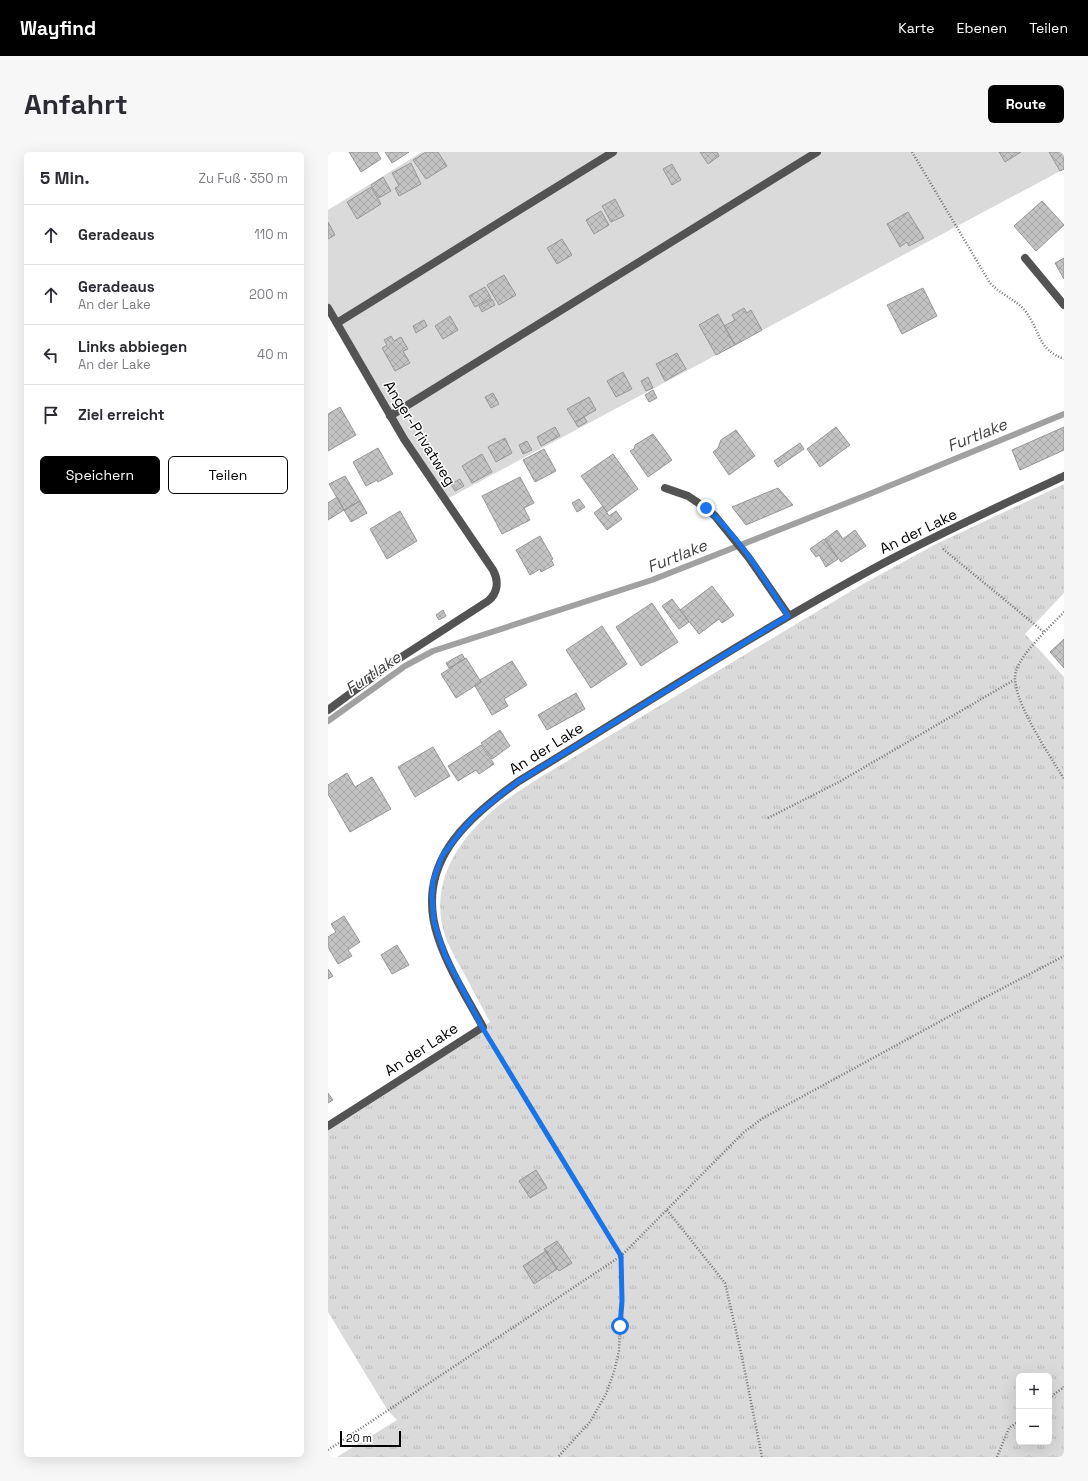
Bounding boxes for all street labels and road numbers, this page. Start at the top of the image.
street label: Anger-Privatweg [380,377,460,489]
street label: An der Lake [876,504,960,558]
street label: An der Lake [505,718,587,778]
street label: An der Lake [381,1018,461,1080]

